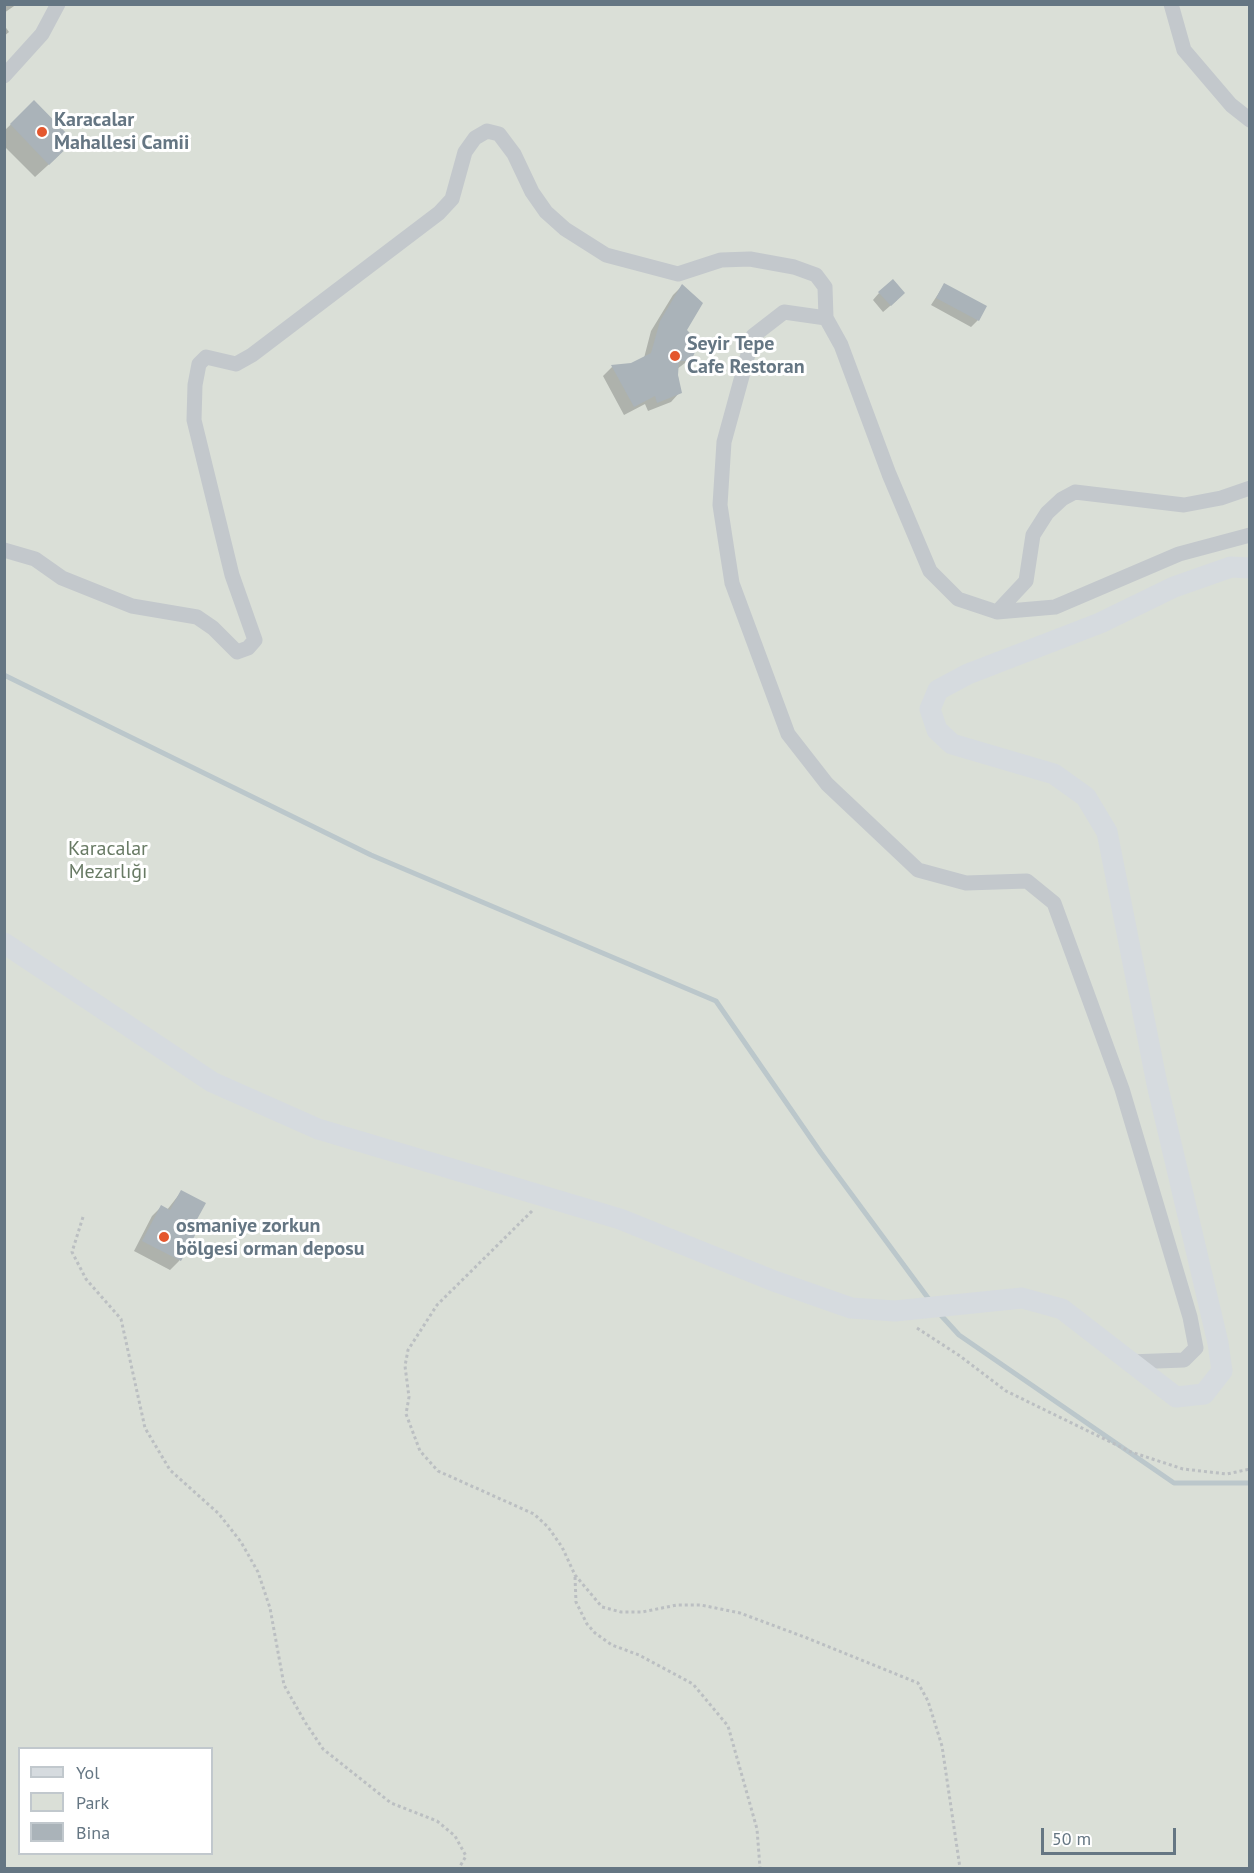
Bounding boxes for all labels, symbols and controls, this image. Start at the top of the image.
place label: Karacalar Mahallesi Camii [54,108,189,155]
marker: Karacalar Mahallesi Camii [35,125,49,139]
place label: Seyir Tepe Cafe Restoran [687,332,805,379]
marker: Seyir Tepe Cafe Restoran [668,349,682,363]
park label: Karacalar Mezarlığı [68,837,148,884]
place label: osmaniye zorkun bölgesi orman deposu [176,1214,365,1261]
marker: osmaniye zorkun bölgesi orman deposu [157,1230,171,1244]
legend [18,1747,213,1855]
text: Yol [76,1761,99,1784]
text: Park [76,1791,109,1814]
scale bar [1044,1816,1179,1854]
text: Bina [76,1821,110,1844]
text: 50 m [1052,1827,1091,1850]

